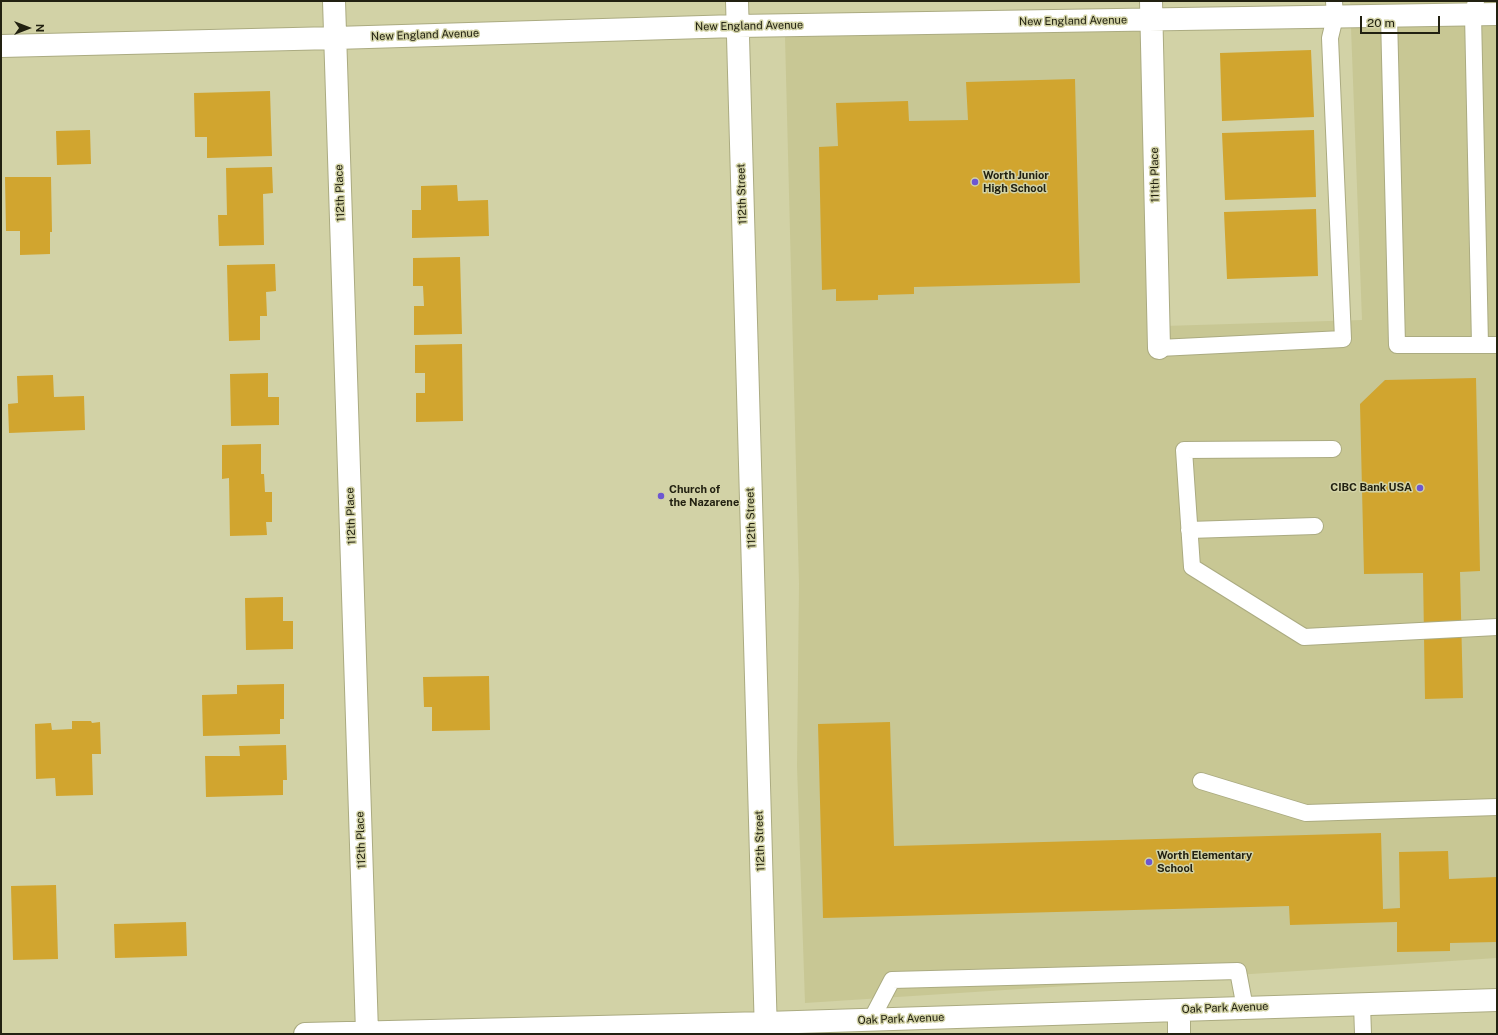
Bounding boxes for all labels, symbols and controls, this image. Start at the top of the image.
north arrow [8,8,48,48]
scale bar [1362,8,1442,34]
street label: New England Avenue [1019,13,1127,29]
text: 20 m [1367,16,1395,30]
street label: New England Avenue [695,18,803,34]
text: N [34,24,46,32]
street label: New England Avenue [371,27,479,43]
street label: 111th Place [1148,147,1162,203]
street label: 112th Street [734,163,750,225]
street label: 112th Place [332,164,348,222]
place label: Worth Junior High School [983,169,1049,195]
marker: Worth Junior High School [970,177,980,187]
place label: CIBC Bank USA [1330,481,1412,495]
place label: Church of the Nazarene [669,483,739,509]
marker: CIBC Bank USA [1415,483,1425,493]
street label: 112th Place [343,487,359,545]
street label: 112th Street [743,487,759,549]
marker: Church of the Nazarene [656,491,666,501]
street label: 112th Street [752,810,768,872]
street label: 112th Place [353,811,369,869]
place label: Worth Elementary School [1157,849,1252,875]
marker: Worth Elementary School [1144,857,1154,867]
street label: Oak Park Avenue [1181,1000,1269,1016]
street label: Oak Park Avenue [857,1011,945,1027]

